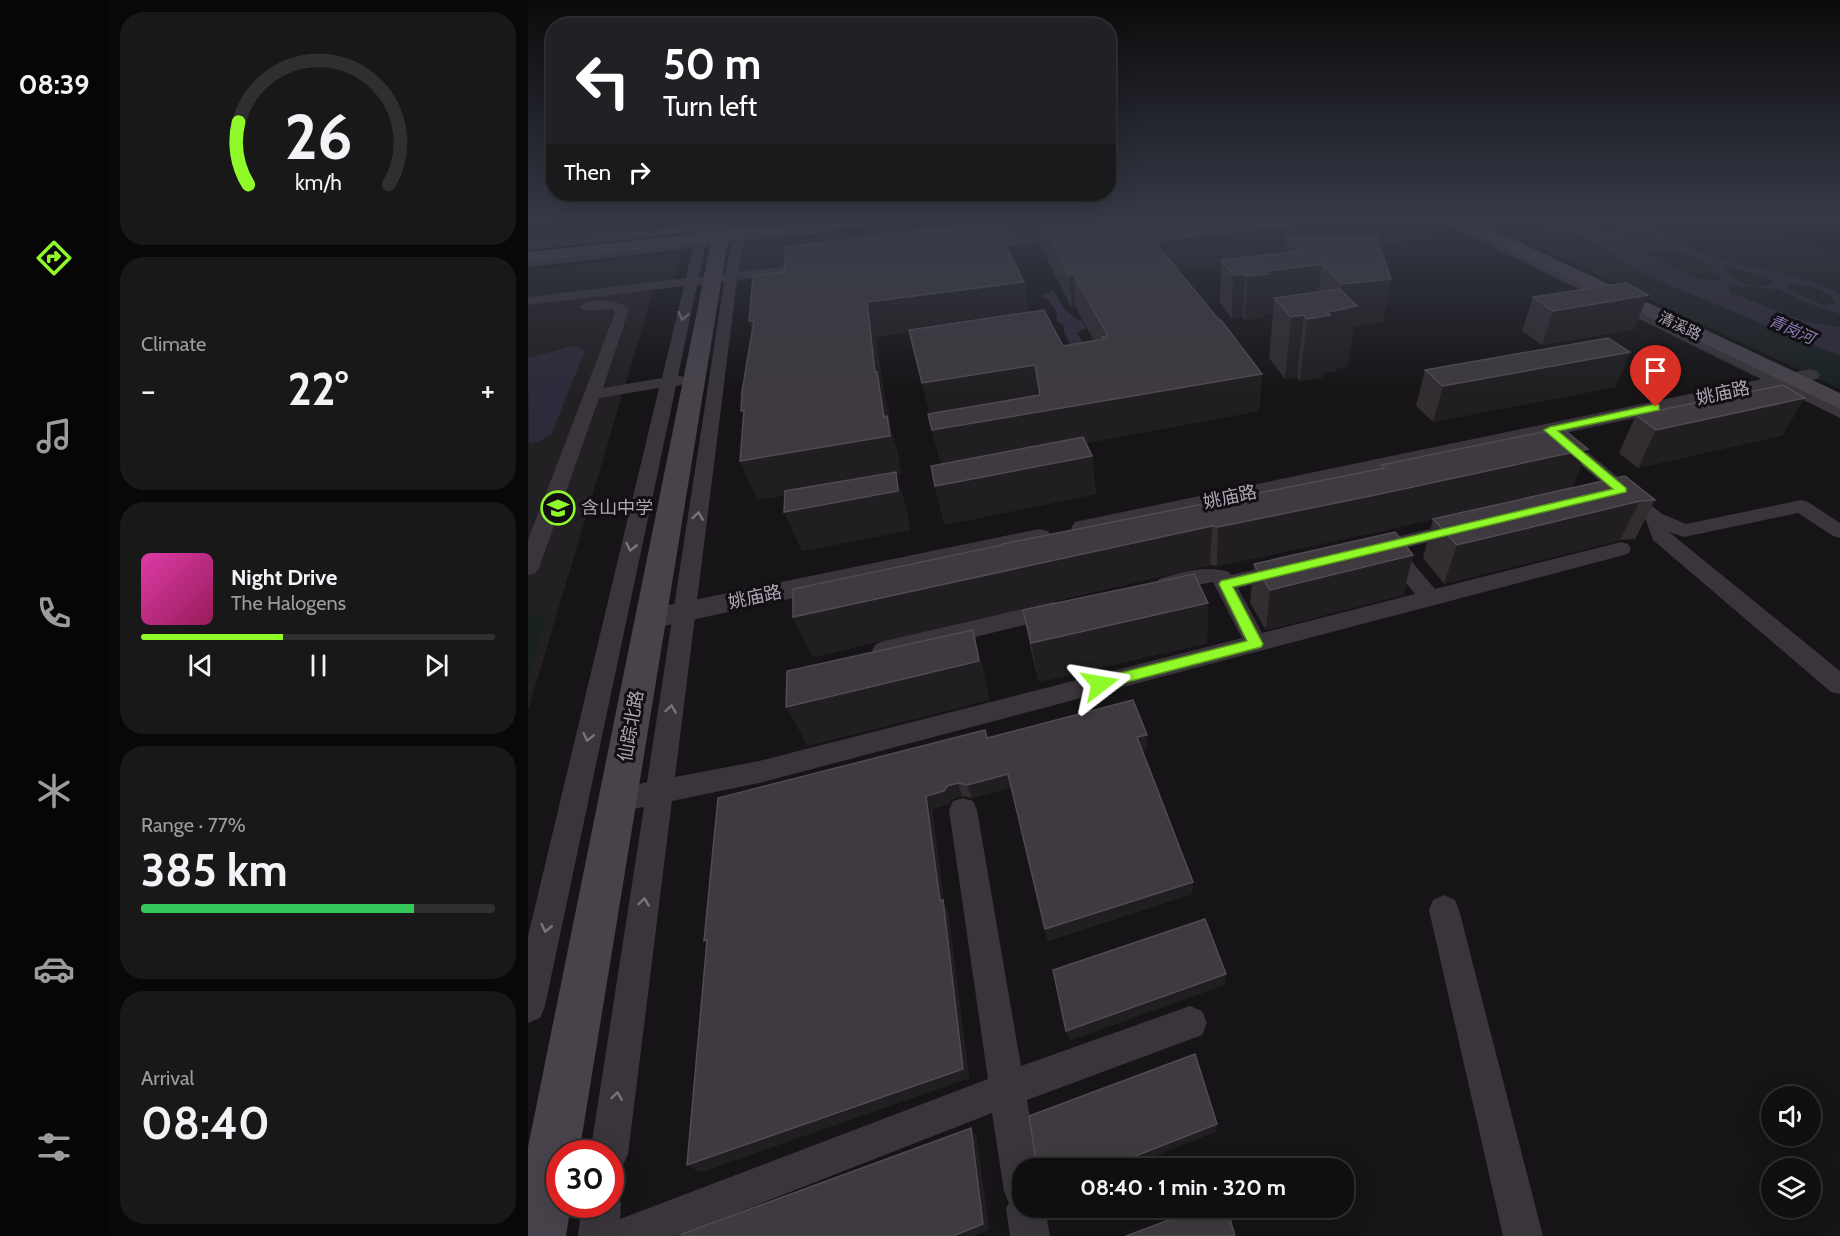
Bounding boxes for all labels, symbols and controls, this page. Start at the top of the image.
text: 50 m [663,38,761,90]
icon: left [564,42,642,120]
text: 08:39 [18,68,90,101]
text: Turn left [663,90,757,123]
text: 26 [284,100,352,176]
icon: right [623,156,656,189]
text: Then [564,159,611,186]
text: km/h [295,170,341,196]
icon: directions [33,237,75,279]
street label: 清溪路 [1656,308,1704,344]
one-way arrow [678,311,691,321]
water label: 青岗河 [1766,311,1820,349]
text: Climate [141,332,206,356]
pin [1630,345,1681,407]
icon: arrive [1639,354,1672,387]
text: 22° [288,362,348,416]
text: − [141,370,156,410]
text: + [480,370,495,410]
street label: 姚庙路 [1694,377,1752,409]
icon: music [33,415,75,457]
street label: 姚庙路 [1201,481,1259,513]
school or university icon: 含山中学 [540,490,576,526]
place label: 含山中学 [581,497,653,519]
one-way arrow [691,512,704,521]
one-way arrow [626,542,639,552]
text: Night Drive [231,564,337,591]
street label: 姚庙路 [726,581,784,613]
text: The Halogens [231,591,346,615]
icon: phone [33,592,75,634]
icon: previous [184,649,217,682]
icon: pause [302,649,335,682]
icon: next [420,649,453,682]
position arrow [1068,652,1132,716]
street label: 仙踪北路 [614,689,648,763]
one-way arrow [664,705,677,714]
one-way arrow [583,732,596,742]
icon: climate [33,770,75,812]
text: Range · 77% [141,813,246,837]
text: 385 km [141,843,288,897]
one-way arrow [637,898,650,907]
one-way arrow [540,922,553,932]
icon: car [33,948,75,990]
text: Arrival [141,1066,194,1090]
map controls [1761,1086,1821,1218]
button: sound [1761,1086,1821,1146]
one-way arrow [611,1091,623,1100]
text: 08:40 [141,1096,270,1150]
icon: filters [33,1126,75,1168]
speed limit sign: 30 [546,1140,624,1218]
button: layers [1761,1158,1821,1218]
text: 08:40 · 1 min · 320 m [1080,1174,1286,1201]

